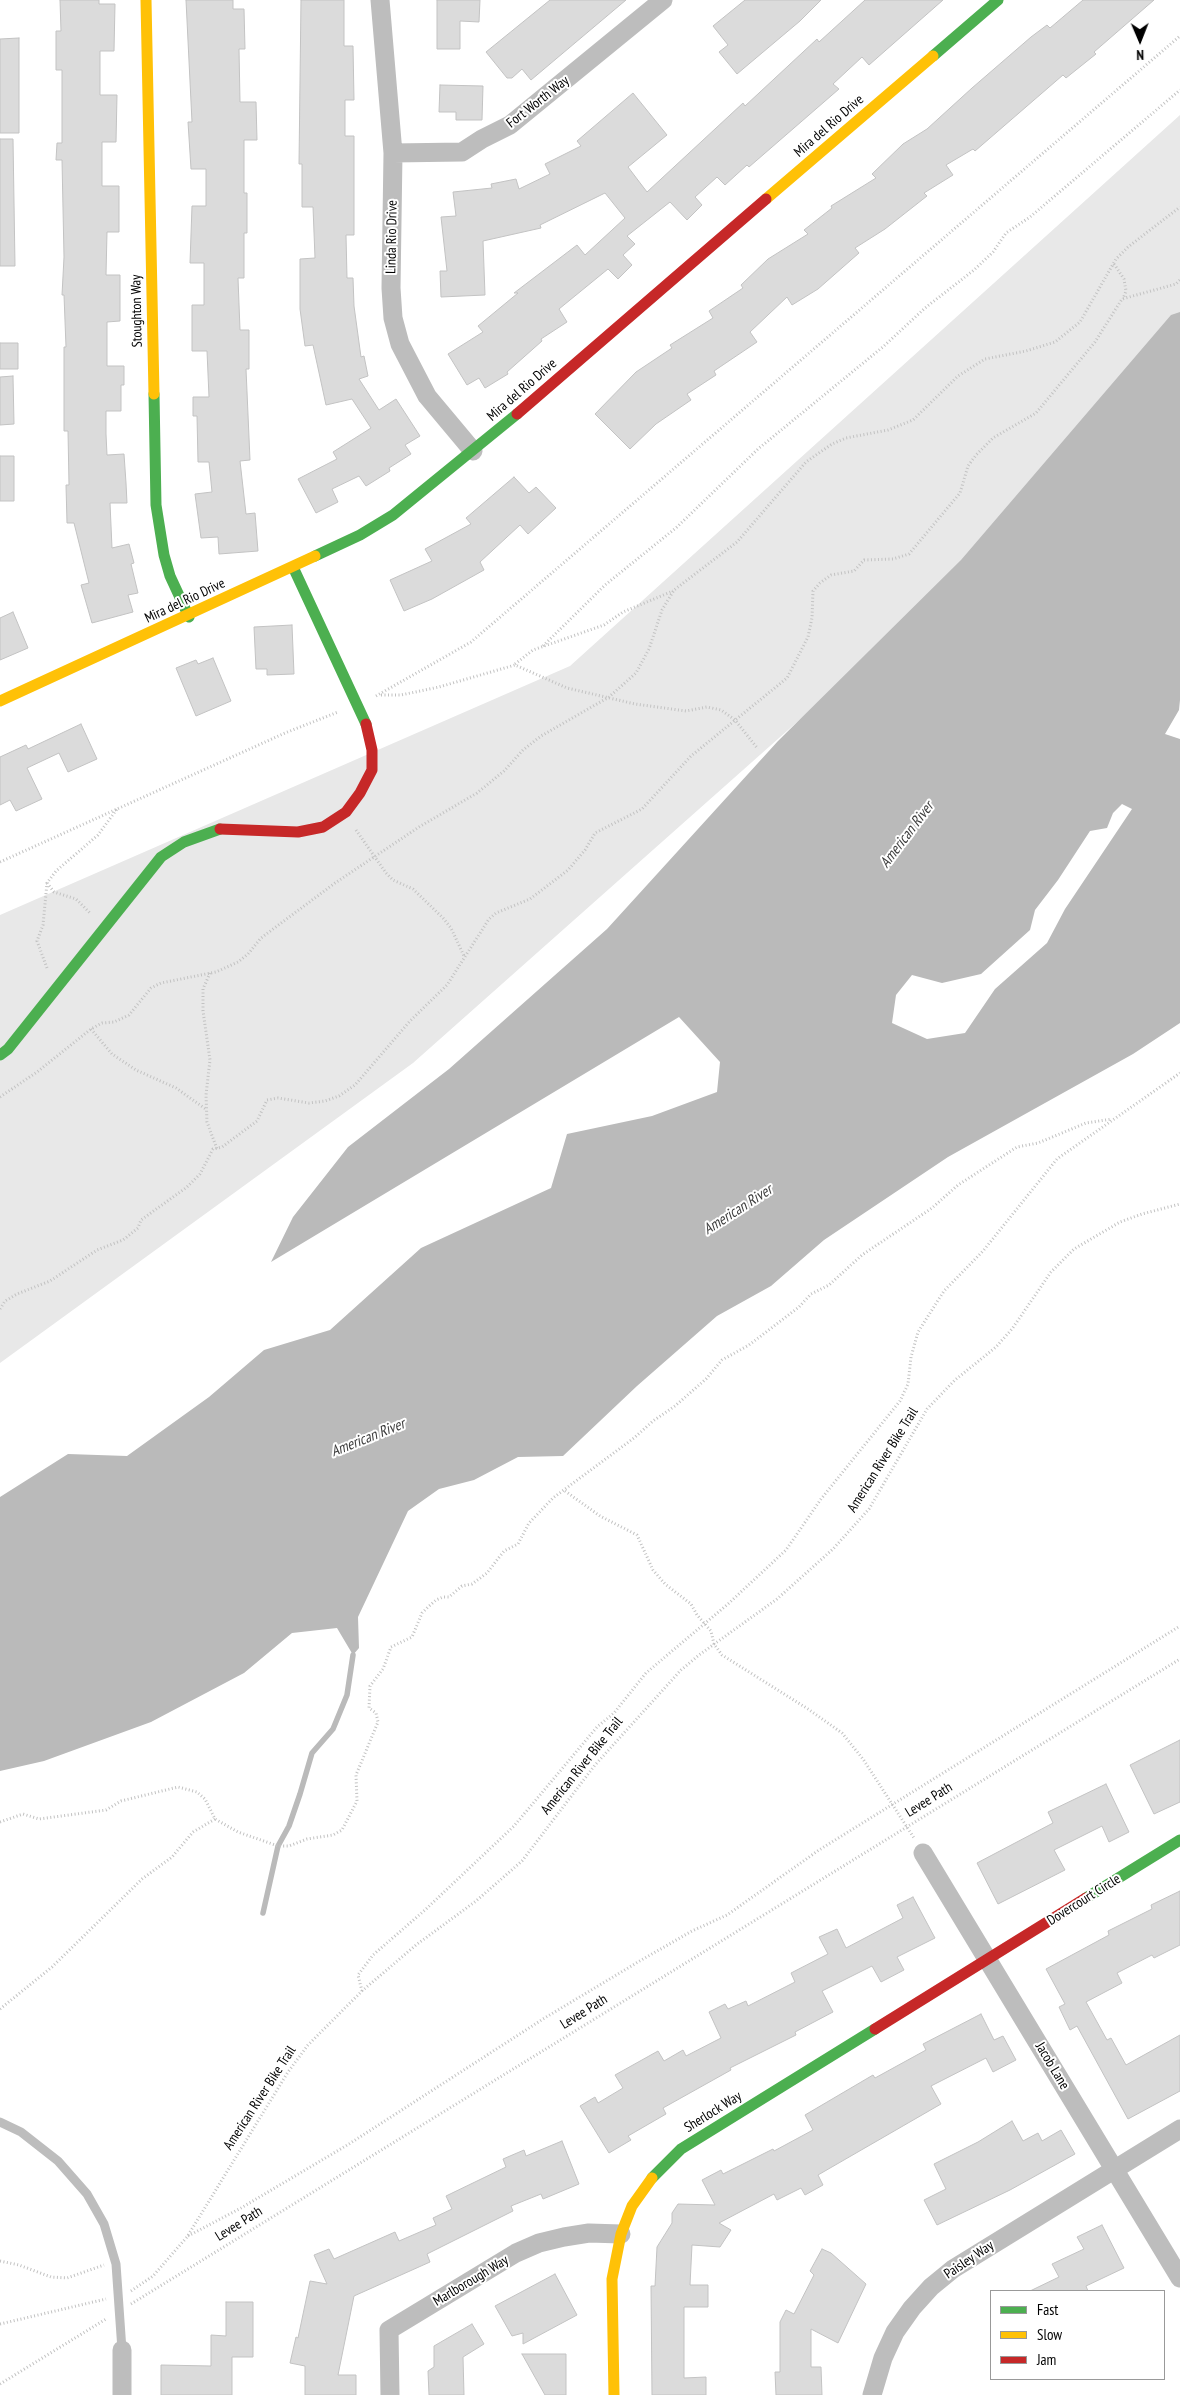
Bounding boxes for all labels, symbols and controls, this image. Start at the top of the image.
north arrow [1115,15,1165,65]
text: N [1136,46,1144,64]
street label: Fort Worth Way [503,72,573,132]
street label: Mira del Rio Drive [791,91,867,161]
street label: Linda Rio Drive [383,200,401,274]
street label: Stoughton Way [128,274,146,348]
street label: Mira del Rio Drive [484,355,560,425]
street label: Mira del Rio Drive [142,575,228,627]
water label: American River [876,798,938,872]
water label: American River [700,1181,776,1239]
street label: American River Bike Trail [844,1405,922,1515]
water label: American River [328,1415,408,1461]
street label: American River Bike Trail [538,1714,626,1818]
street label: Levee Path [902,1779,956,1821]
street label: Dovercourt Circle [1044,1871,1124,1929]
street label: Levee Path [557,1991,611,2033]
street label: Jacob Lane [1031,2039,1073,2093]
street label: American River Bike Trail [220,2043,300,2153]
street label: Sherlock Way [681,2088,745,2136]
street label: Levee Path [212,2203,266,2245]
street label: Paisley Way [941,2237,997,2283]
street label: Marlborough Way [430,2252,512,2310]
legend [990,2290,1165,2380]
text: Fast [1037,2300,1058,2319]
text: Slow [1037,2325,1062,2344]
text: Jam [1037,2350,1056,2369]

